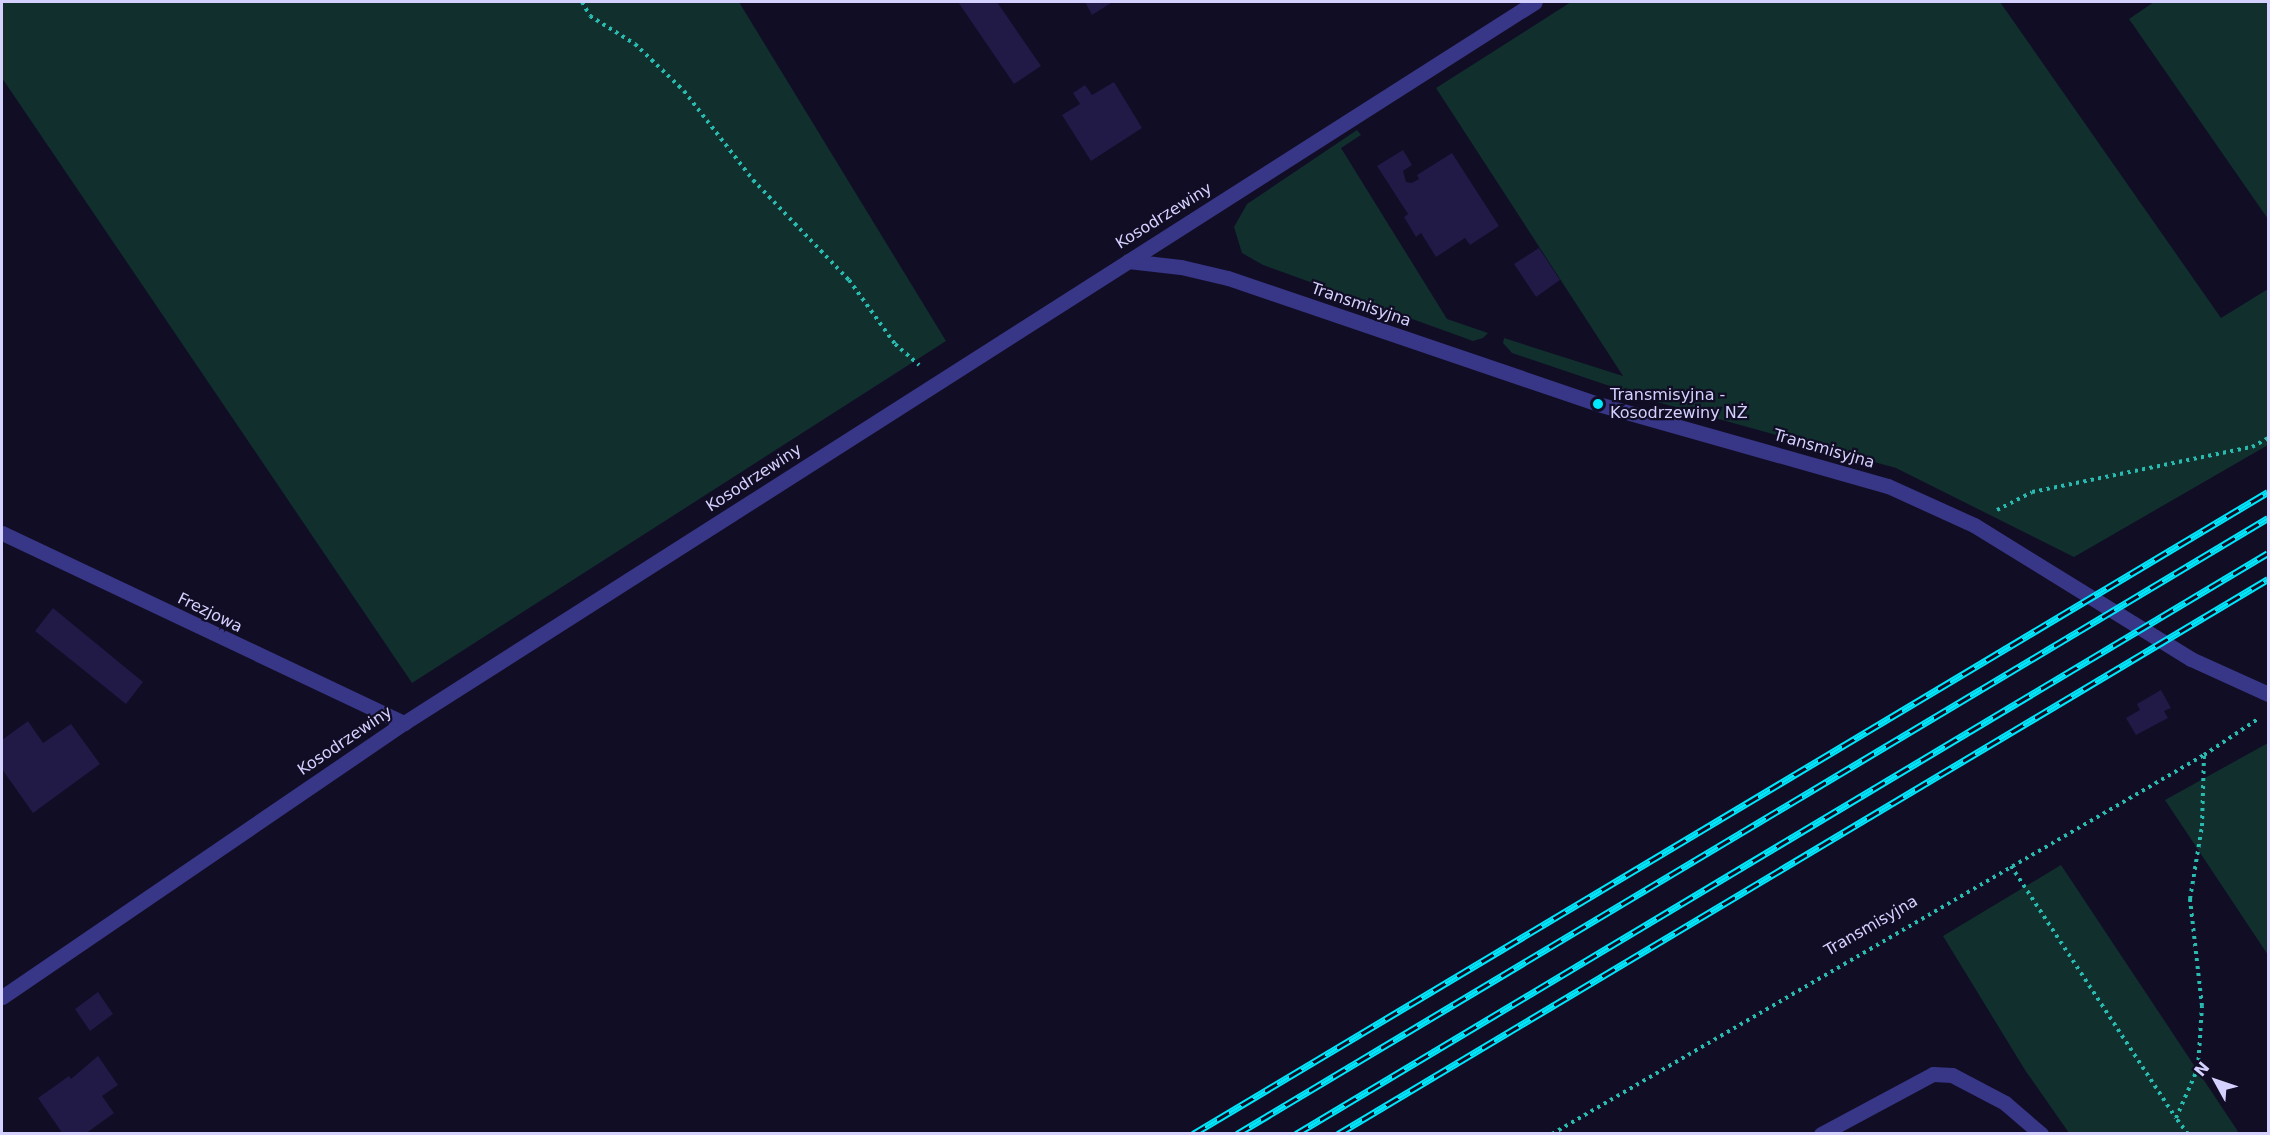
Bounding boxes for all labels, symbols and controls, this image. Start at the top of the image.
street label: Kosodrzewiny [1112,179,1216,253]
street label: Transmisyjna [1308,279,1414,331]
place label: Transmisyjna - Kosodrzewiny NŻ [1610,385,1748,423]
marker: Transmisyjna - Kosodrzewiny NŻ [1591,397,1605,411]
street label: Transmisyjna [1771,425,1877,473]
street label: Kosodrzewiny [703,440,805,516]
street label: Frezjowa [174,589,246,637]
street label: Kosodrzewiny [294,702,396,780]
street label: Transmisyjna [1821,892,1921,960]
north arrow [2186,1051,2246,1111]
text: N [2190,1058,2213,1080]

